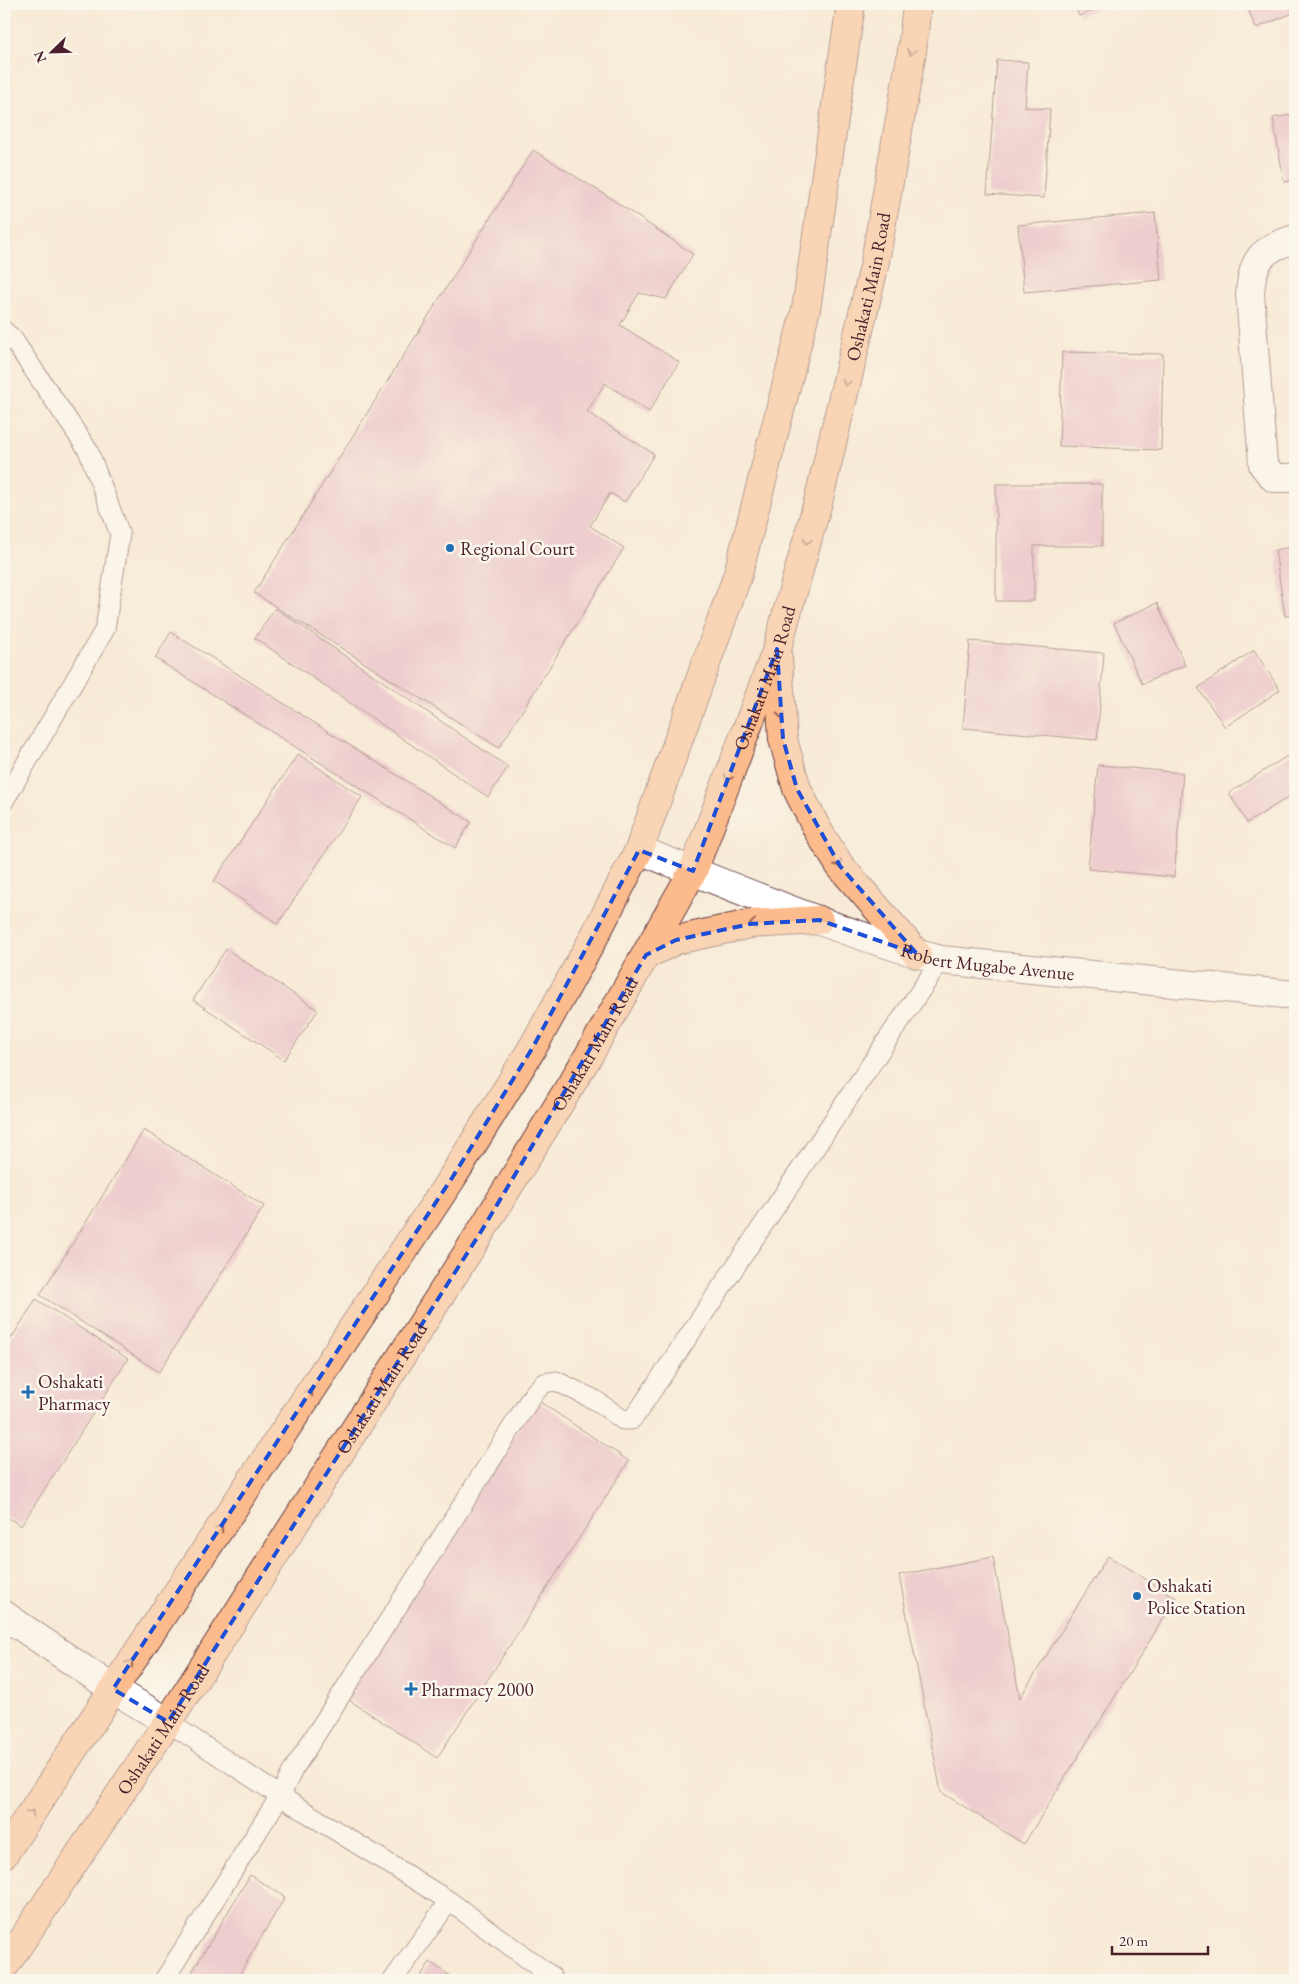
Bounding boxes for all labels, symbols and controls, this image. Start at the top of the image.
north arrow [28,28,78,78]
text: N [29,48,51,66]
one-way arrow [906,49,917,57]
street label: Oshakati Main Road [840,210,896,364]
one-way arrow [841,379,852,388]
place label: Regional Court [460,536,575,561]
one-way arrow [802,536,813,545]
marker: Regional Court [444,542,456,554]
street label: Oshakati Main Road [728,603,802,754]
one-way arrow [776,711,787,719]
one-way arrow [724,773,734,782]
one-way arrow [834,858,842,867]
one-way arrow [748,918,756,929]
street label: Robert Mugabe Avenue [898,937,1075,986]
street label: Oshakati Main Road [546,972,644,1116]
street label: Oshakati Main Road [330,1317,433,1459]
place label: Oshakati Pharmacy [38,1369,111,1416]
marker: Oshakati Pharmacy [22,1386,34,1398]
one-way arrow [303,1389,313,1398]
one-way arrow [214,1524,223,1534]
place label: Oshakati Police Station [1147,1573,1246,1620]
marker: Oshakati Police Station [1131,1590,1143,1602]
street label: Oshakati Main Road [111,1659,215,1800]
one-way arrow [124,1660,133,1669]
place label: Pharmacy 2000 [421,1677,534,1702]
marker: Pharmacy 2000 [405,1683,417,1695]
one-way arrow [25,1810,34,1819]
scale bar [1112,1924,1208,1956]
text: 20 m [1119,1931,1148,1950]

